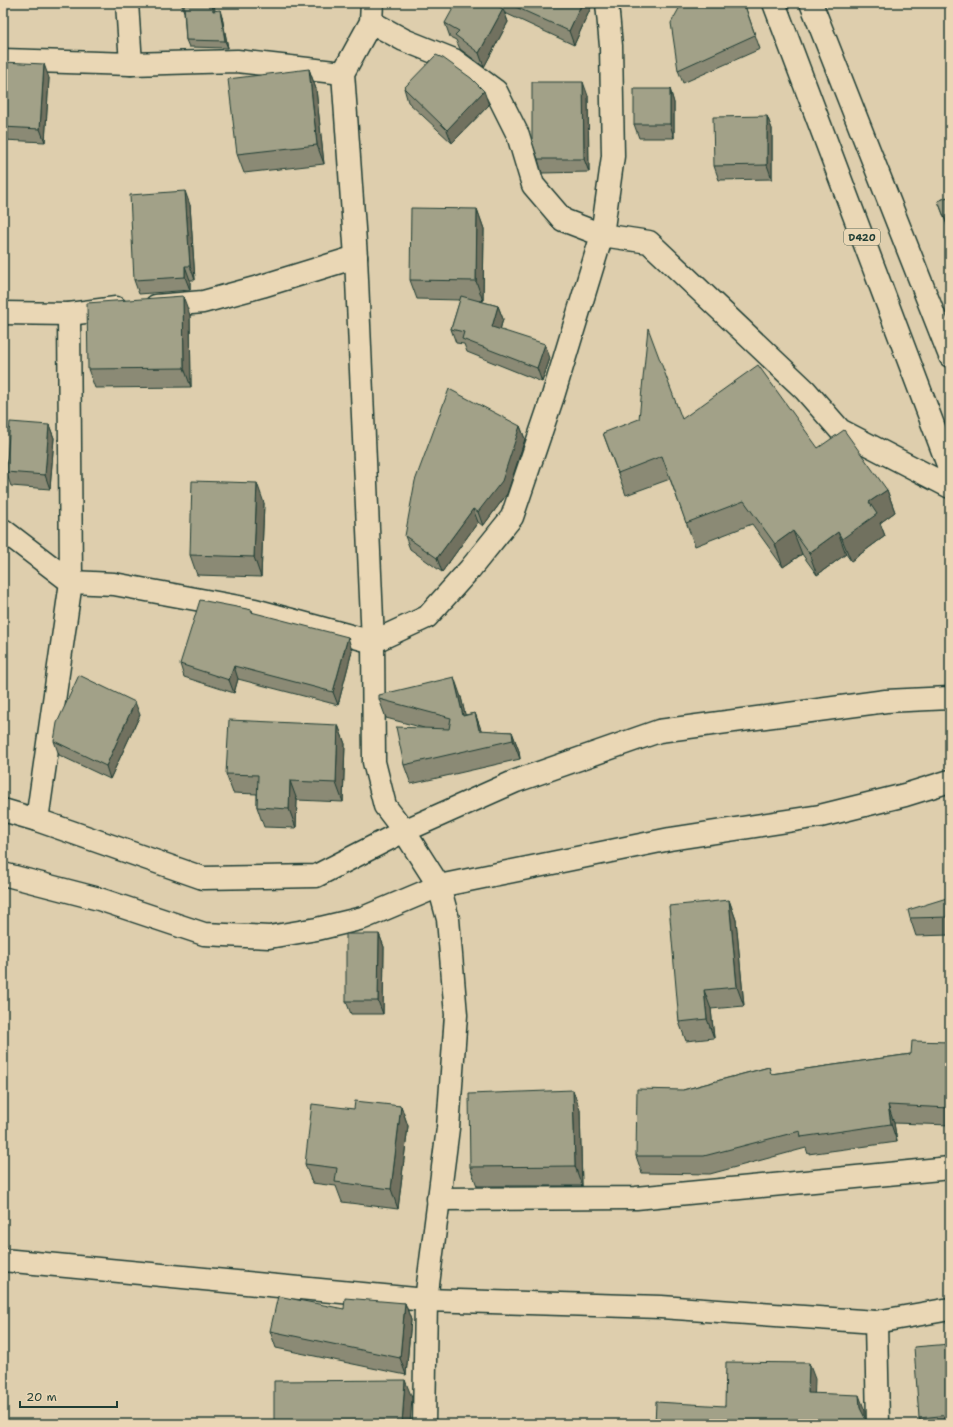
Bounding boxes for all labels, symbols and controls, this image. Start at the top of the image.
road number: D420 [844,229,880,245]
scale bar [20,1383,117,1409]
text: 20 m [26,1389,57,1405]

